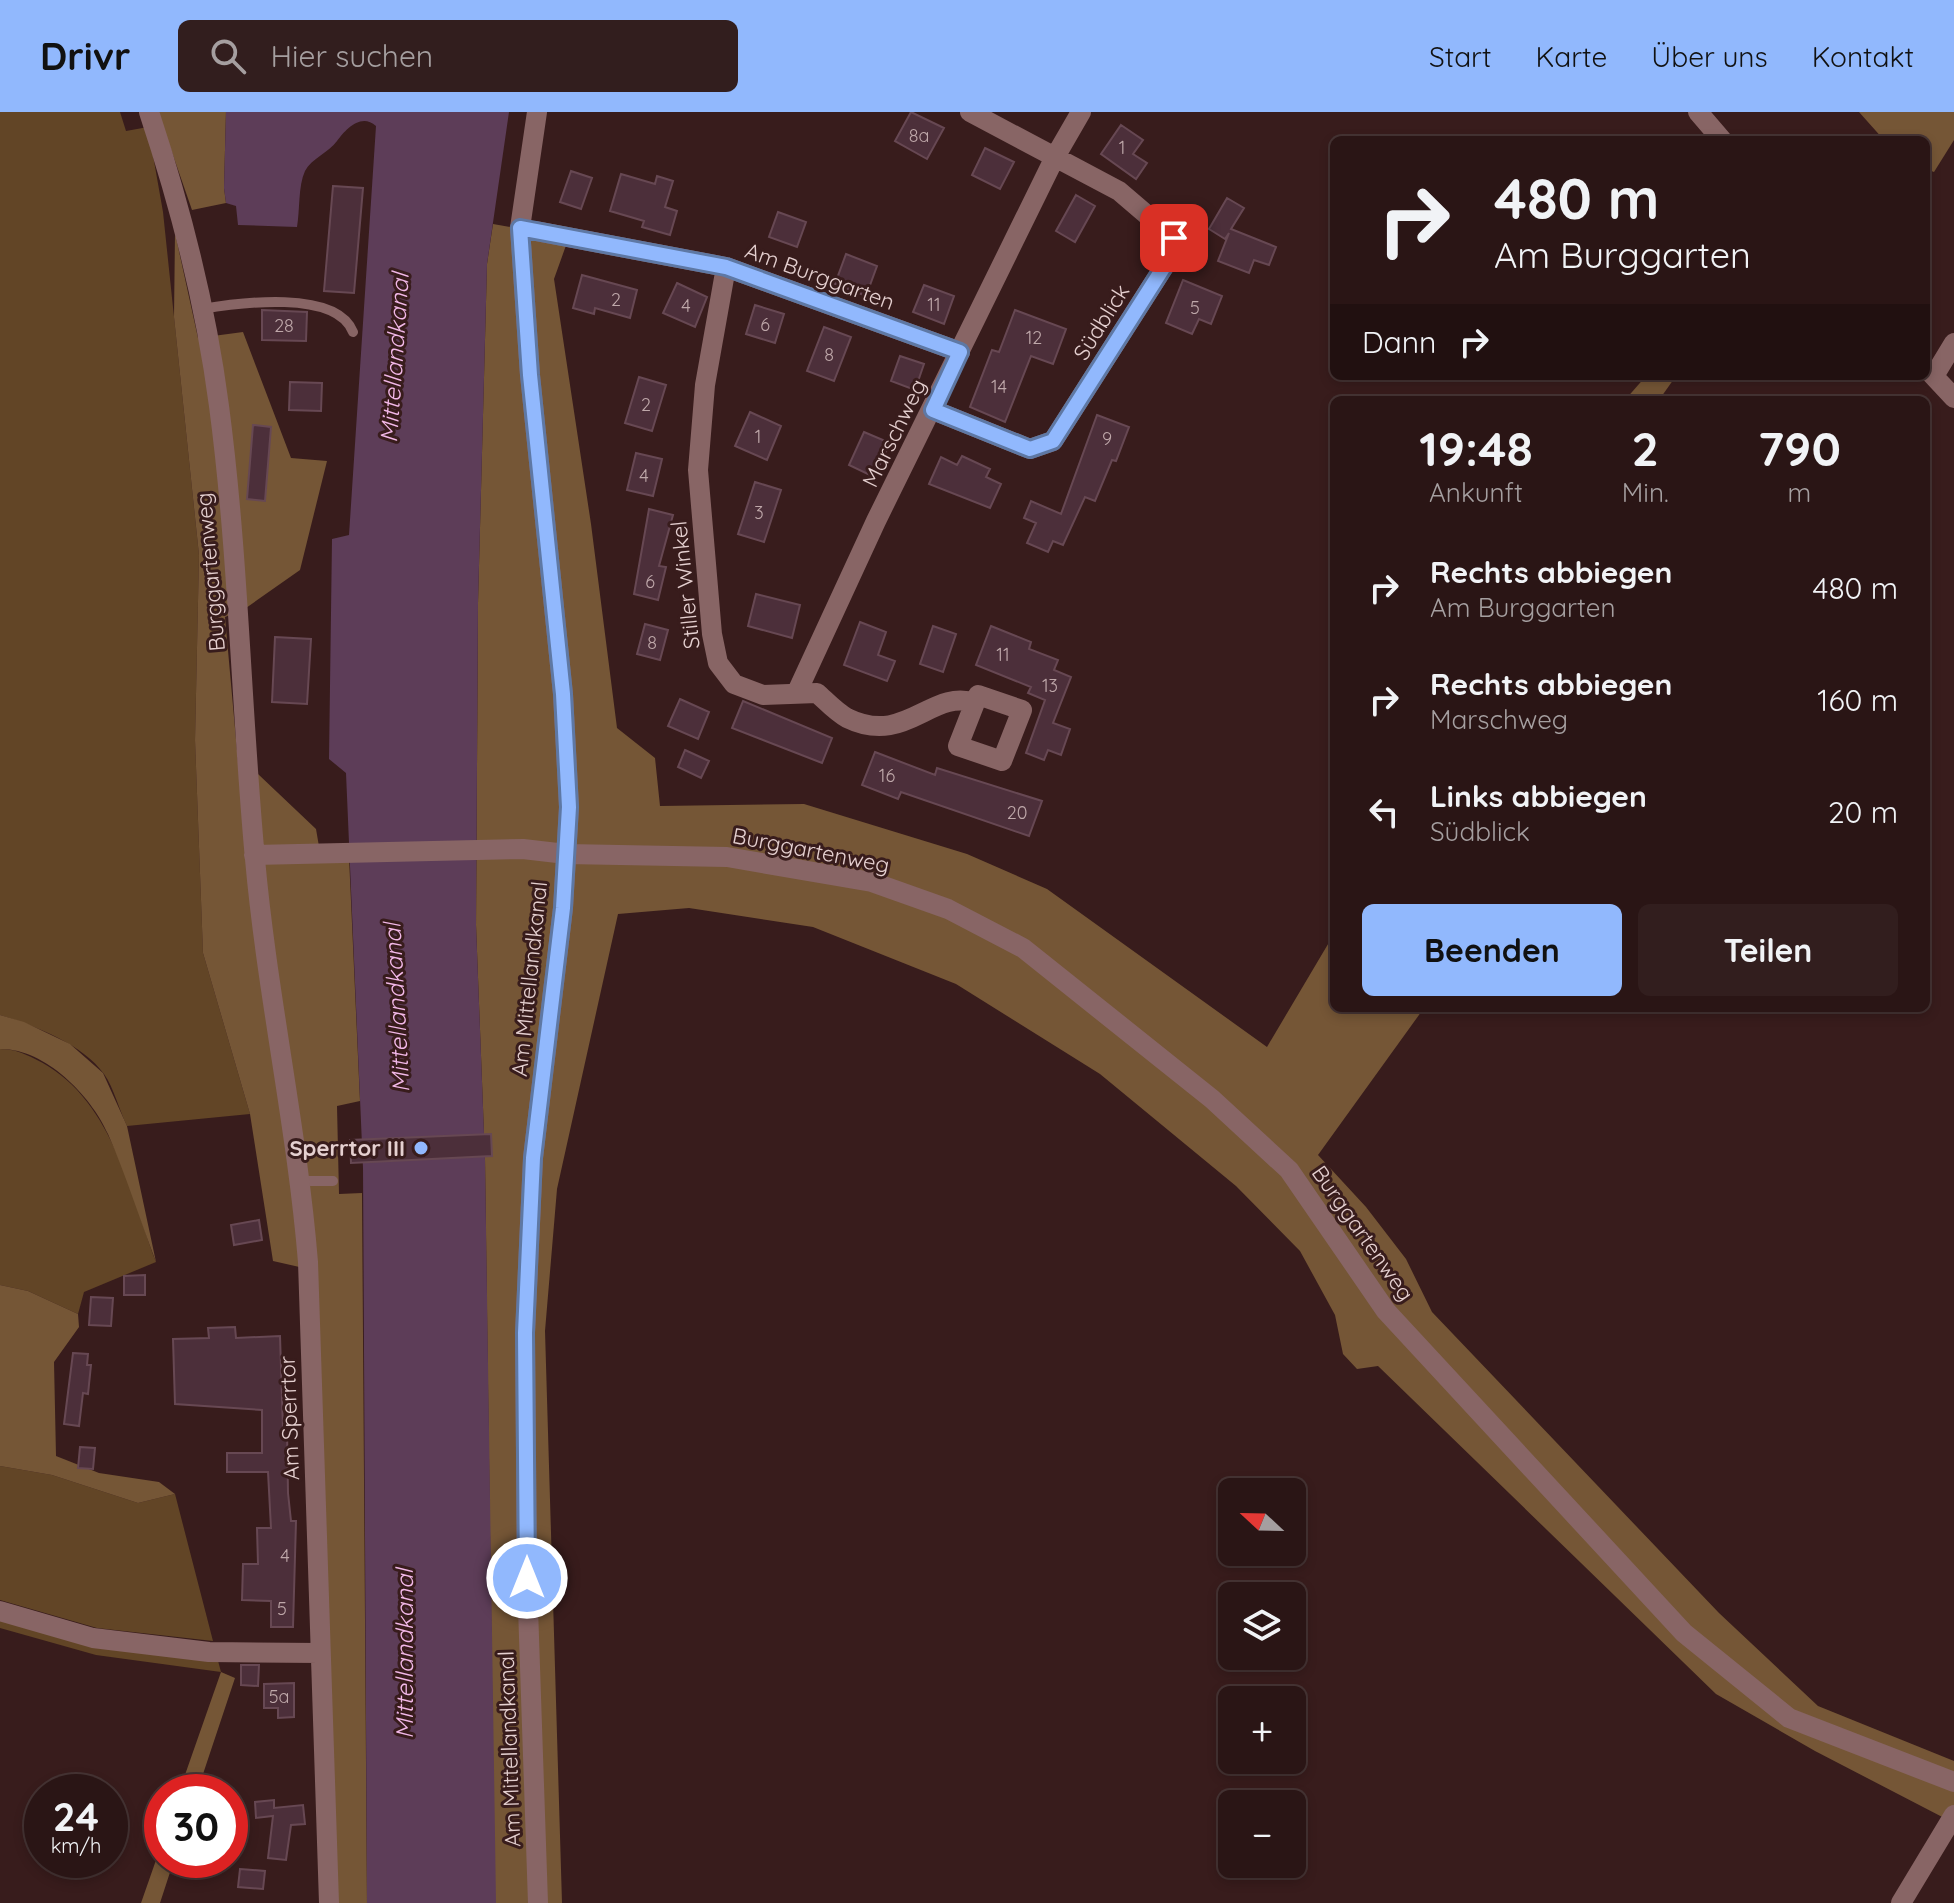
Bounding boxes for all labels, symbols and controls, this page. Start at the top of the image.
search box [178,20,738,92]
text: Drivr [40,32,130,80]
icon: search [206,34,250,78]
text: Hier suchen [270,37,433,75]
text: Start [1429,39,1491,74]
text: Karte [1535,39,1607,74]
text: Über uns [1651,39,1768,74]
text: Kontakt [1812,39,1914,74]
house number: 8a [909,124,929,147]
house number: 1 [1119,136,1125,159]
text: 480 m [1494,163,1659,233]
icon: right [1362,168,1466,272]
pin [1140,204,1208,272]
icon: arrive [1152,216,1196,260]
text: Am Burggarten [1494,232,1751,277]
street label: Am Burggarten [741,236,899,316]
water label: Mittellandkanal [373,270,415,444]
street label: Südblick [1067,279,1135,365]
house number: 2 [611,288,621,311]
house number: 11 [927,293,941,316]
house number: 4 [681,294,691,317]
house number: 5 [1190,296,1200,319]
house number: 6 [760,313,770,336]
house number: 28 [274,314,294,337]
icon: right [1452,320,1496,364]
text: Dann [1362,323,1436,361]
house number: 12 [1026,326,1042,349]
house number: 8 [824,343,834,366]
street label: Marschweg [856,374,932,492]
house number: 14 [991,375,1007,398]
house number: 2 [641,393,651,416]
text: 19:48 [1419,418,1533,478]
text: 2 [1632,418,1659,478]
text: 790 [1758,418,1841,478]
house number: 1 [755,425,761,448]
house number: 9 [1102,427,1112,450]
house number: 4 [639,464,649,487]
text: Ankunft [1429,476,1523,509]
text: Min. [1622,476,1669,509]
text: m [1787,476,1811,509]
street label: Burggartenweg [189,491,231,653]
house number: 3 [754,501,764,524]
street label: Stiller Winkel [664,519,706,651]
text: Rechts abbiegen [1430,553,1672,591]
icon: right [1362,566,1406,610]
text: 480 m [1813,569,1898,607]
house number: 6 [645,570,655,593]
text: Am Burggarten [1430,591,1615,624]
house number: 8 [647,631,657,654]
house number: 11 [996,643,1010,666]
text: Rechts abbiegen [1430,665,1672,703]
house number: 13 [1042,674,1058,697]
icon: right [1362,678,1406,722]
text: 160 m [1817,681,1898,719]
text: Marschweg [1430,703,1568,736]
house number: 16 [879,764,895,787]
text: Links abbiegen [1430,777,1647,815]
icon: left [1362,790,1406,834]
text: 20 m [1828,793,1898,831]
house number: 20 [1007,801,1027,824]
text: Südblick [1430,815,1530,848]
street label: Burggartenweg [730,821,892,879]
street label: Am Mittellandkanal [505,880,553,1078]
button: Beenden [1362,904,1622,996]
button: Teilen [1638,904,1898,996]
water label: Mittellandkanal [376,920,415,1094]
place label: Sperrtor III [289,1134,405,1162]
marker: Sperrtor III [412,1139,430,1157]
street label: Burggartenweg [1306,1160,1420,1306]
street label: Am Sperrtor [273,1355,305,1481]
north arrow [1218,1478,1306,1566]
map controls [1218,1478,1306,1878]
position arrow [485,1536,569,1620]
house number: 4 [280,1544,290,1567]
water label: Mittellandkanal [389,1567,419,1739]
button: layers [1218,1582,1306,1670]
house number: 5 [277,1597,287,1620]
street label: Am Mittellandkanal [492,1651,526,1847]
house number: 5a [269,1685,289,1708]
button: + [1218,1686,1306,1774]
speed limit sign: 30 [144,1774,248,1878]
button: − [1218,1790,1306,1878]
text: 24 [53,1791,99,1841]
text: km/h [51,1833,101,1858]

